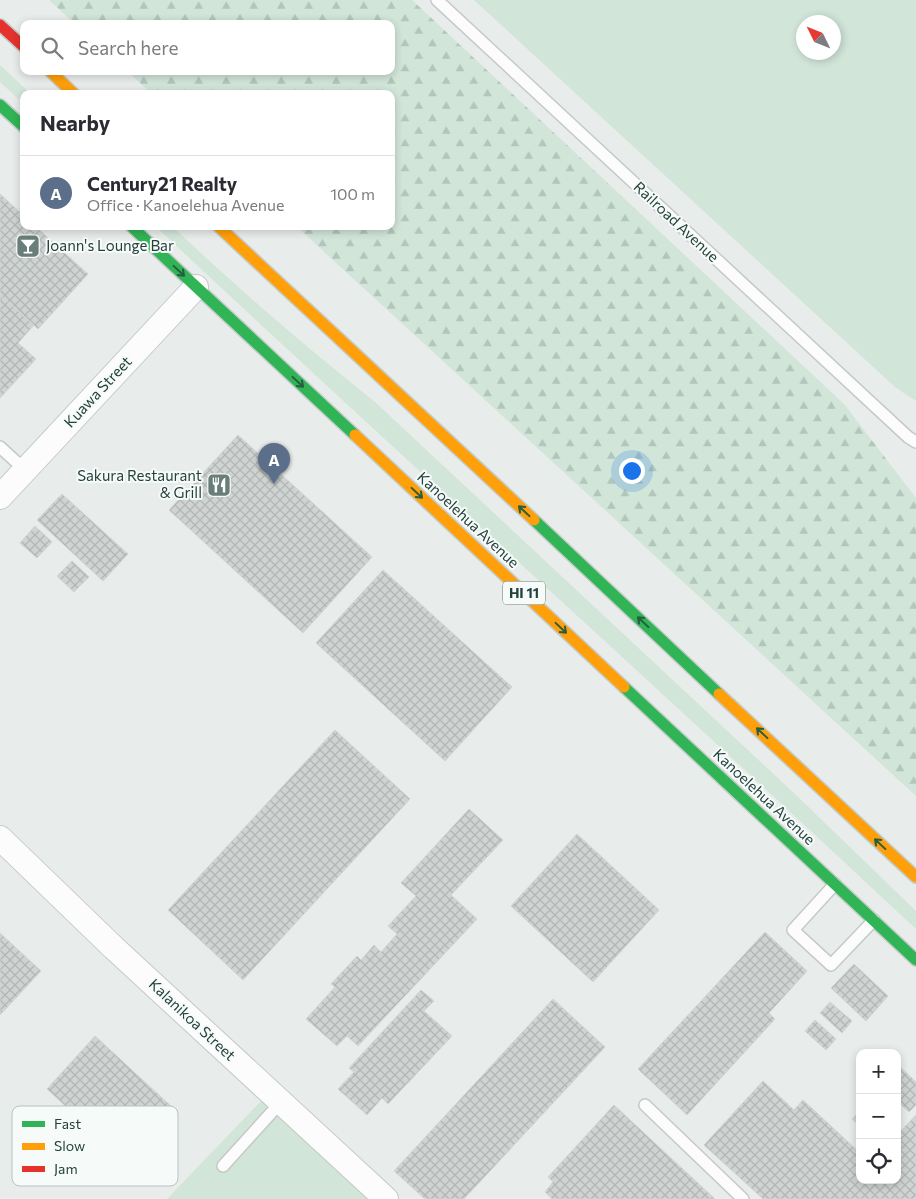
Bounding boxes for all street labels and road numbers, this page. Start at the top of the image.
street label: Railroad Avenue [630,177,723,265]
street label: Kuawa Street [60,352,135,431]
street label: Kanoelehua Avenue [414,467,523,571]
road number: HI 11 [503,582,545,604]
street label: Kanoelehua Avenue [710,744,819,848]
street label: Kalanikoa Street [146,975,240,1064]

